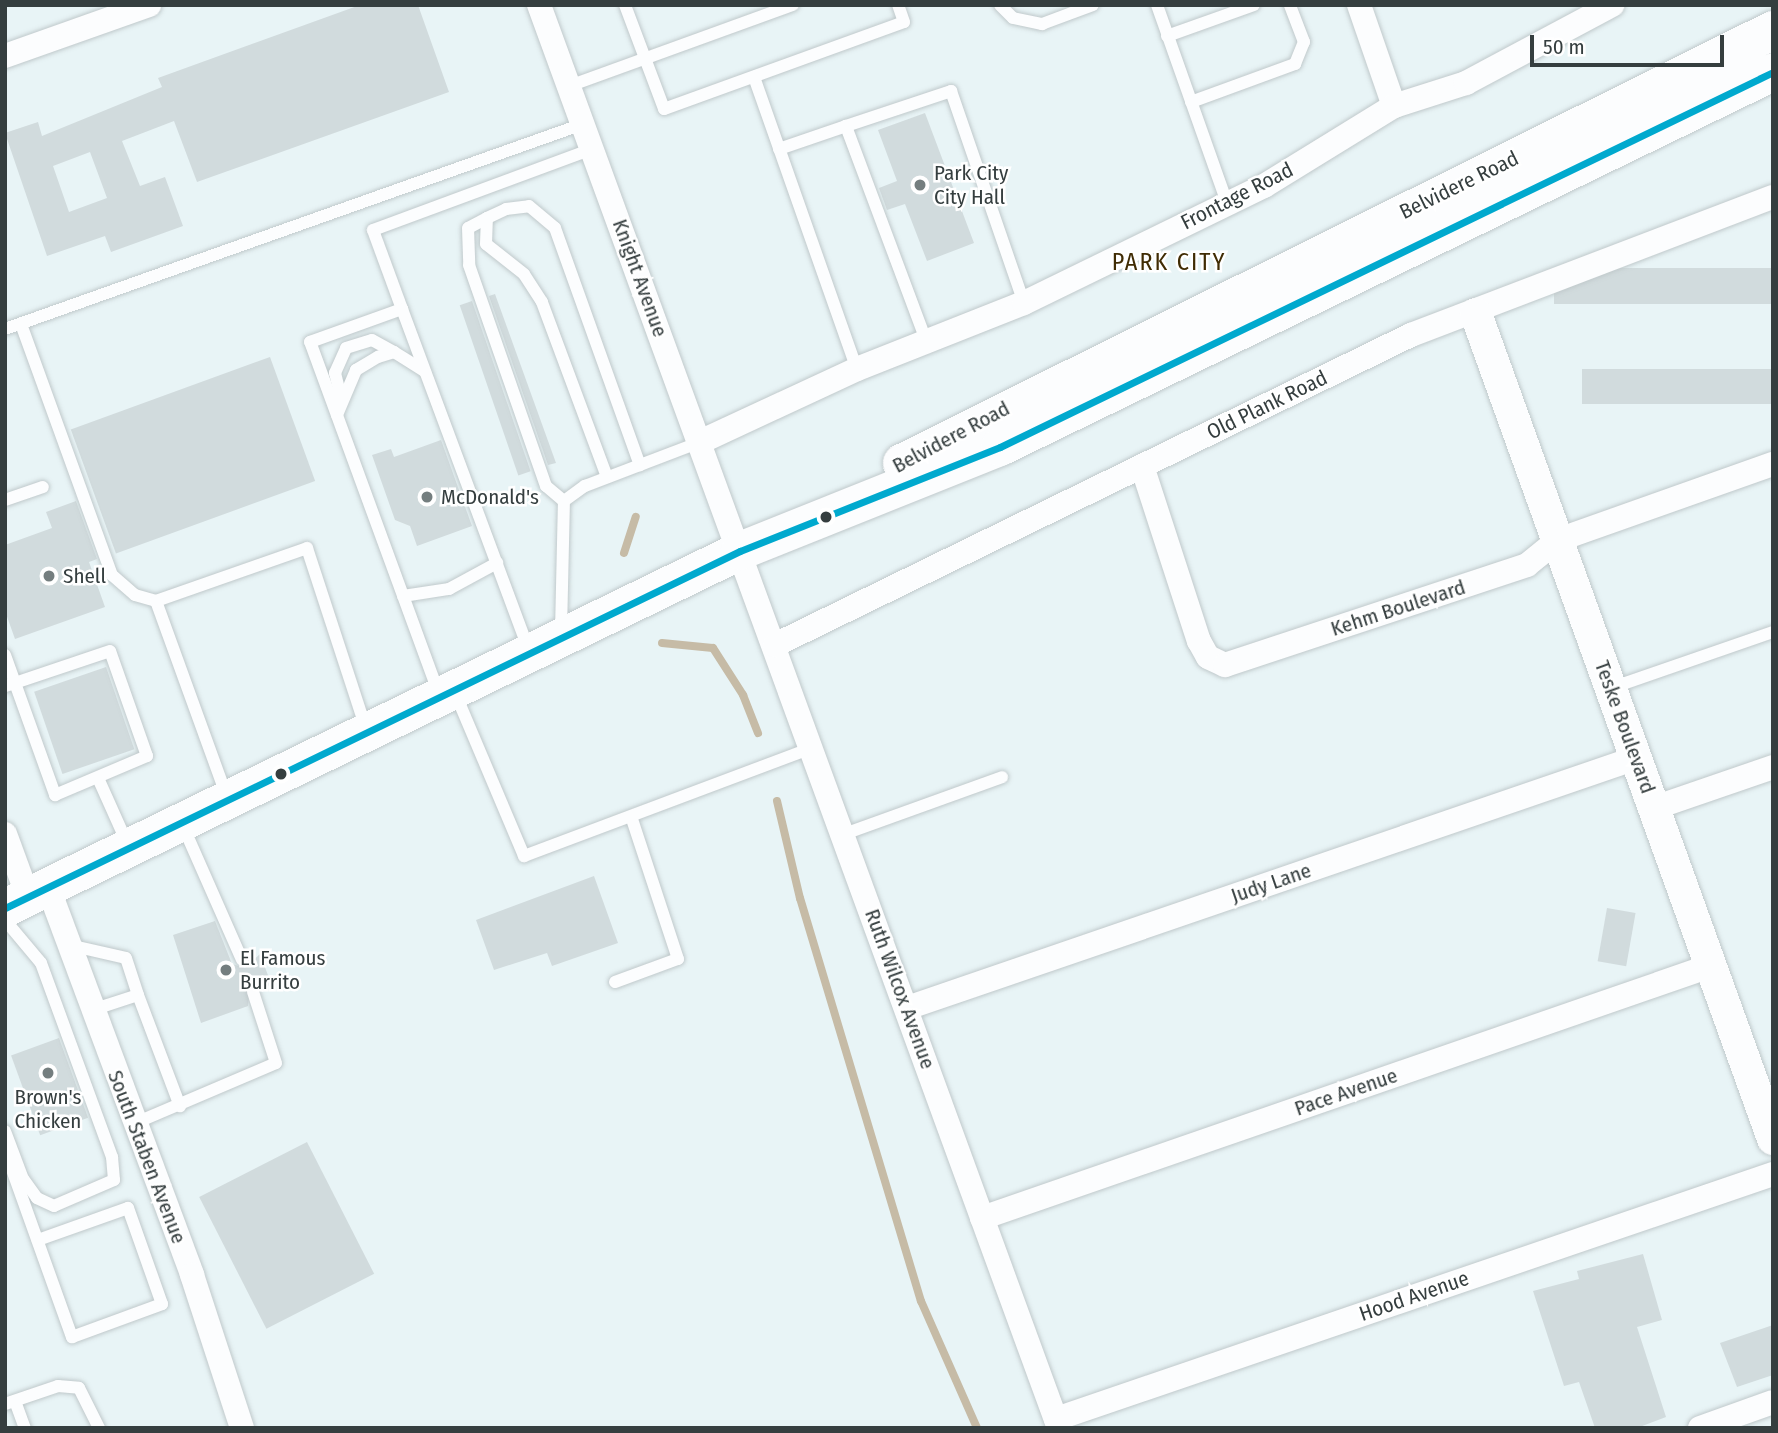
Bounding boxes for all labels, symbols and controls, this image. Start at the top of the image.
scale bar [1533,21,1727,65]
text: 50 m [1543,34,1585,60]
street label: Belvidere Road [1395,145,1523,225]
street label: Frontage Road [1177,157,1297,235]
place label: Park City City Hall [934,160,1008,210]
marker: Park City City Hall [912,177,928,193]
street label: Knight Avenue [607,216,673,340]
district label: PARK CITY [1113,249,1225,277]
street label: Old Plank Road [1203,365,1331,445]
street label: Belvidere Road [888,396,1014,478]
place label: McDonald's [441,484,539,510]
marker: McDonald's [419,489,435,505]
unlabelled marker [819,510,833,524]
place label: Shell [63,563,106,589]
marker: Shell [41,568,57,584]
street label: Kehm Boulevard [1328,574,1468,642]
street label: Teske Boulevard [1589,657,1661,797]
unlabelled marker [274,767,288,781]
street label: Judy Lane [1228,858,1314,908]
street label: Ruth Wilcox Avenue [859,906,941,1072]
place label: El Famous Burrito [240,945,326,995]
marker: El Famous Burrito [218,962,234,978]
street label: Pace Avenue [1291,1063,1401,1121]
marker: Brown's Chicken [40,1065,56,1081]
street label: South Staben Avenue [102,1067,192,1247]
place label: Brown's Chicken [15,1084,81,1134]
street label: Hood Avenue [1356,1266,1472,1326]

